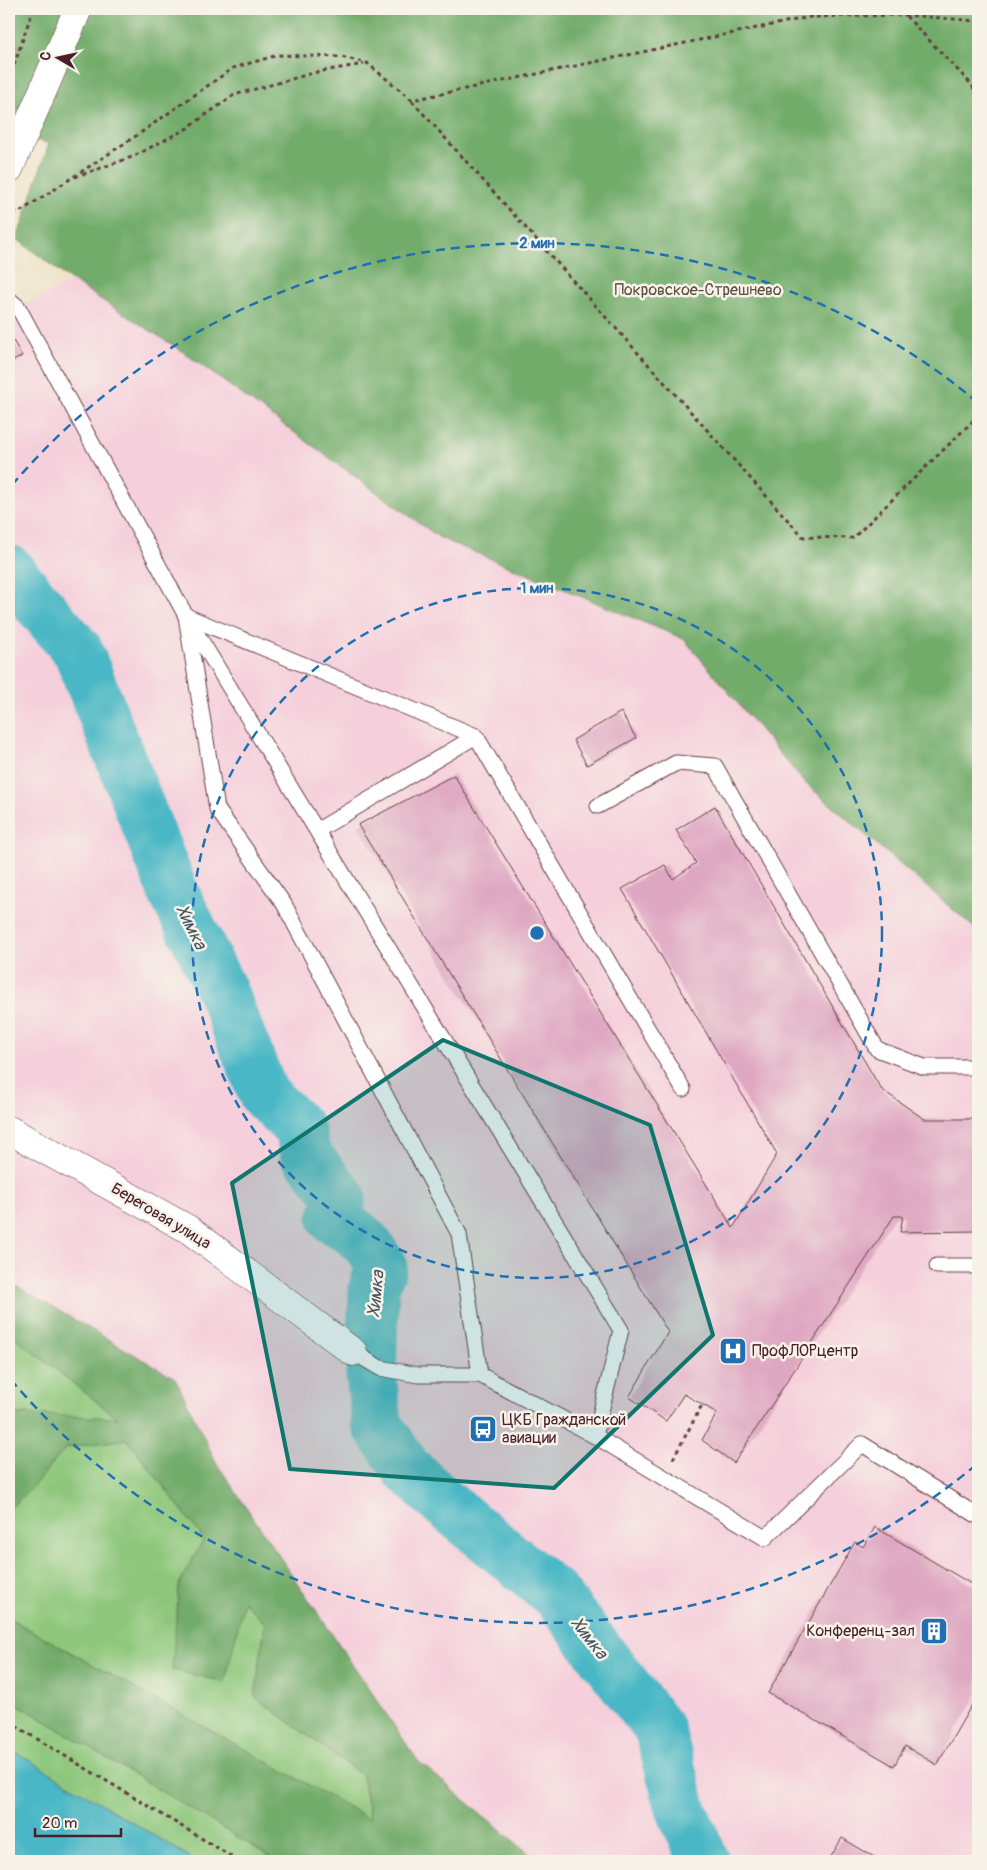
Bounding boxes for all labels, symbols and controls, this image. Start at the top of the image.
north arrow [32,32,82,82]
text: С [37,50,55,62]
text: 2 мин [519,234,555,253]
park label: Покровское-Стрешнево [614,280,782,300]
text: 1 мин [520,579,554,598]
water label: Химка [170,901,212,955]
centre of rings [528,924,546,942]
street label: Береговая улица [107,1178,215,1254]
water label: Химка [362,1268,390,1319]
hospital icon: ПрофЛОРцентр [718,1336,748,1366]
place label: ПрофЛОРцентр [752,1341,858,1361]
place label: ЦКБ Гражданской авиации [502,1410,626,1448]
bus stop icon: ЦКБ Гражданской авиации [468,1414,498,1444]
water label: Химка [565,1612,614,1665]
building icon: Конференц-зал [919,1616,949,1646]
place label: Конференц-зал [806,1621,915,1641]
scale bar [35,1805,121,1837]
text: 20 m [42,1814,77,1833]

